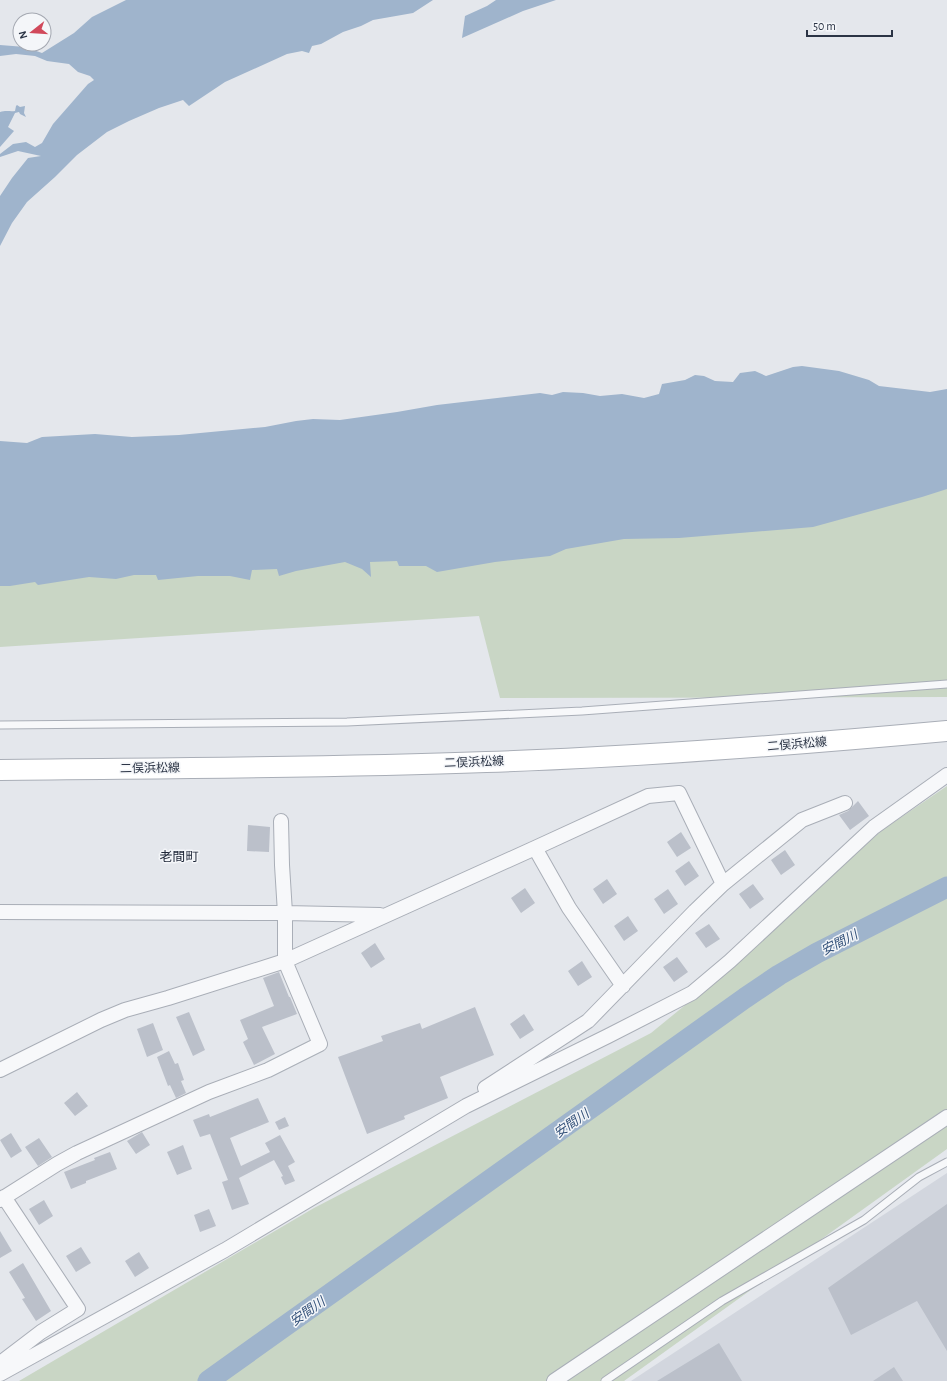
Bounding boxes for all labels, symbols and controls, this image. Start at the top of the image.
north arrow [12,12,52,52]
scale bar [807,12,892,38]
text: 50 m [813,20,836,32]
text: N [17,30,29,40]
street label: 二俣浜松線 [766,734,827,753]
street label: 二俣浜松線 [444,754,504,769]
street label: 二俣浜松線 [120,760,180,775]
district label: 老間町 [159,850,199,864]
water label: 安間川 [819,927,862,958]
water label: 安間川 [552,1106,593,1141]
water label: 安間川 [288,1294,329,1329]

